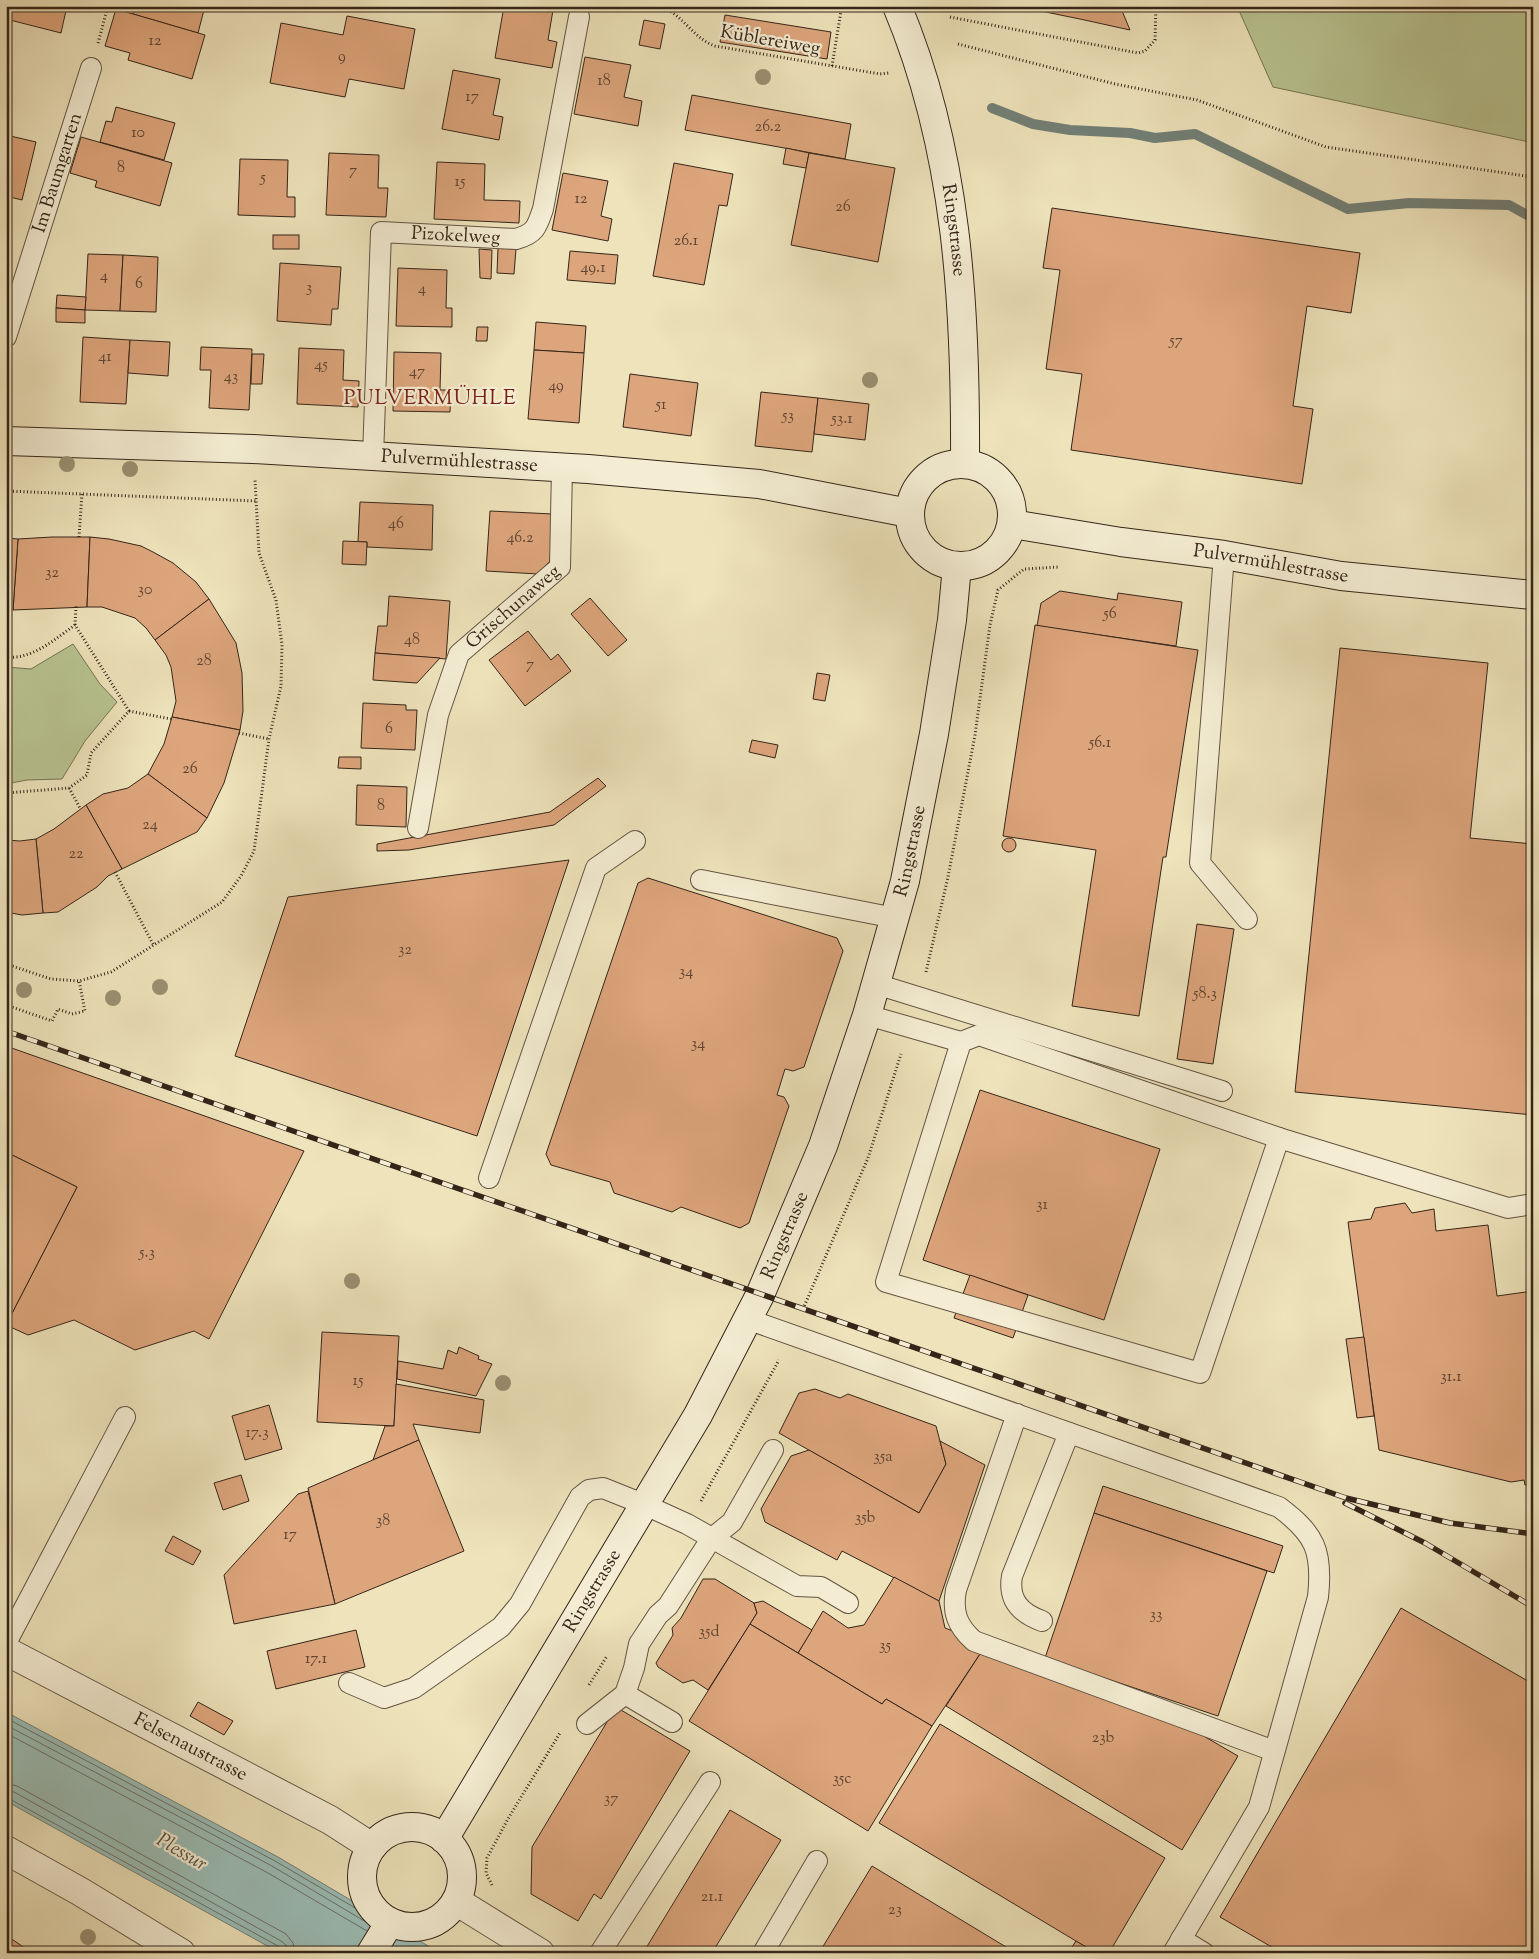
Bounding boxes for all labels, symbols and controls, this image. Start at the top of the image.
street label: Küblereiweg [718,19,822,63]
house number: 12 [149,30,162,53]
house number: 9 [338,46,346,69]
house number: 18 [597,70,611,93]
house number: 17 [465,86,479,109]
street label: Im Baumgarten [26,110,89,236]
house number: 26.2 [755,116,782,139]
house number: 10 [131,122,145,145]
house number: 8 [117,157,125,180]
house number: 7 [349,160,357,183]
house number: 5 [259,167,266,190]
house number: 15 [455,171,466,194]
street label: Ringstrasse [934,182,972,278]
house number: 12 [575,188,588,211]
house number: 26 [835,196,851,219]
street label: Pizokelweg [411,220,501,252]
house number: 26.1 [674,230,699,253]
house number: 49.1 [580,257,606,280]
house number: 4 [100,265,108,288]
house number: 6 [135,273,143,296]
house number: 3 [306,277,312,300]
house number: 4 [418,278,426,301]
house number: 57 [1168,330,1183,353]
house number: 41 [98,346,112,369]
house number: 45 [314,354,328,377]
house number: 47 [409,361,425,384]
house number: 43 [224,366,238,389]
house number: 49 [548,375,564,398]
district label: PULVERMÜHLE [343,384,517,414]
house number: 51 [655,394,667,417]
house number: 53 [781,405,794,428]
house number: 53.1 [830,408,853,431]
street label: Pulvermühlestrasse [380,443,539,479]
house number: 46 [388,513,404,536]
house number: 46.2 [506,527,534,550]
street label: Pulvermühlestrasse [1192,538,1350,590]
street label: Grischunaweg [460,559,567,656]
house number: 32 [45,562,59,585]
house number: 30 [138,579,152,602]
house number: 56 [1102,603,1117,626]
house number: 48 [404,629,420,652]
house number: 28 [196,650,212,673]
house number: 7 [526,654,534,677]
house number: 6 [385,718,393,741]
house number: 56.1 [1088,732,1112,755]
house number: 26 [182,758,198,781]
house number: 8 [377,795,385,818]
street label: Ringstrasse [888,803,933,900]
house number: 24 [142,814,158,837]
house number: 22 [69,843,84,866]
house number: 32 [398,939,412,962]
house number: 34 [679,961,693,984]
house number: 58.3 [1192,983,1217,1006]
house number: 34 [691,1033,705,1056]
street label: Ringstrasse [755,1187,816,1284]
house number: 31 [1036,1194,1049,1217]
house number: 5.3 [138,1242,155,1265]
house number: 31.1 [1440,1366,1462,1389]
house number: 15 [353,1370,364,1393]
house number: 17.3 [245,1422,269,1445]
house number: 35a [873,1446,893,1469]
house number: 35b [855,1507,876,1530]
house number: 38 [376,1510,390,1533]
house number: 17 [283,1524,297,1547]
street label: Ringstrasse [557,1544,628,1638]
house number: 33 [1150,1604,1162,1627]
house number: 35d [699,1621,719,1644]
house number: 35 [879,1635,891,1658]
house number: 17.1 [305,1648,328,1671]
street label: Felsenaustrasse [129,1706,252,1788]
house number: 23b [1092,1727,1115,1750]
house number: 35c [832,1768,852,1791]
house number: 37 [604,1788,618,1811]
water label: Plessur [150,1827,212,1879]
house number: 21.1 [701,1886,724,1909]
house number: 23 [888,1899,902,1922]

